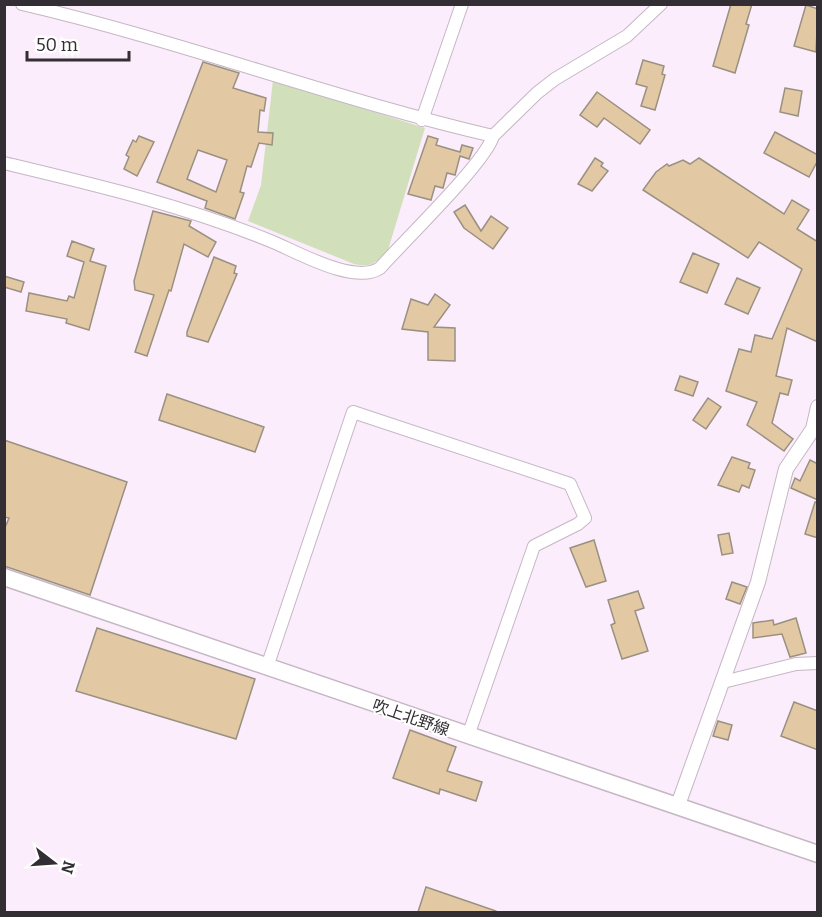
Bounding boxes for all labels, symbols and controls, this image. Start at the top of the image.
scale bar [27,24,129,62]
text: 50 m [36,34,78,56]
street label: 吹上北野線 [370,695,452,739]
north arrow [24,833,84,893]
text: N [57,859,79,876]

